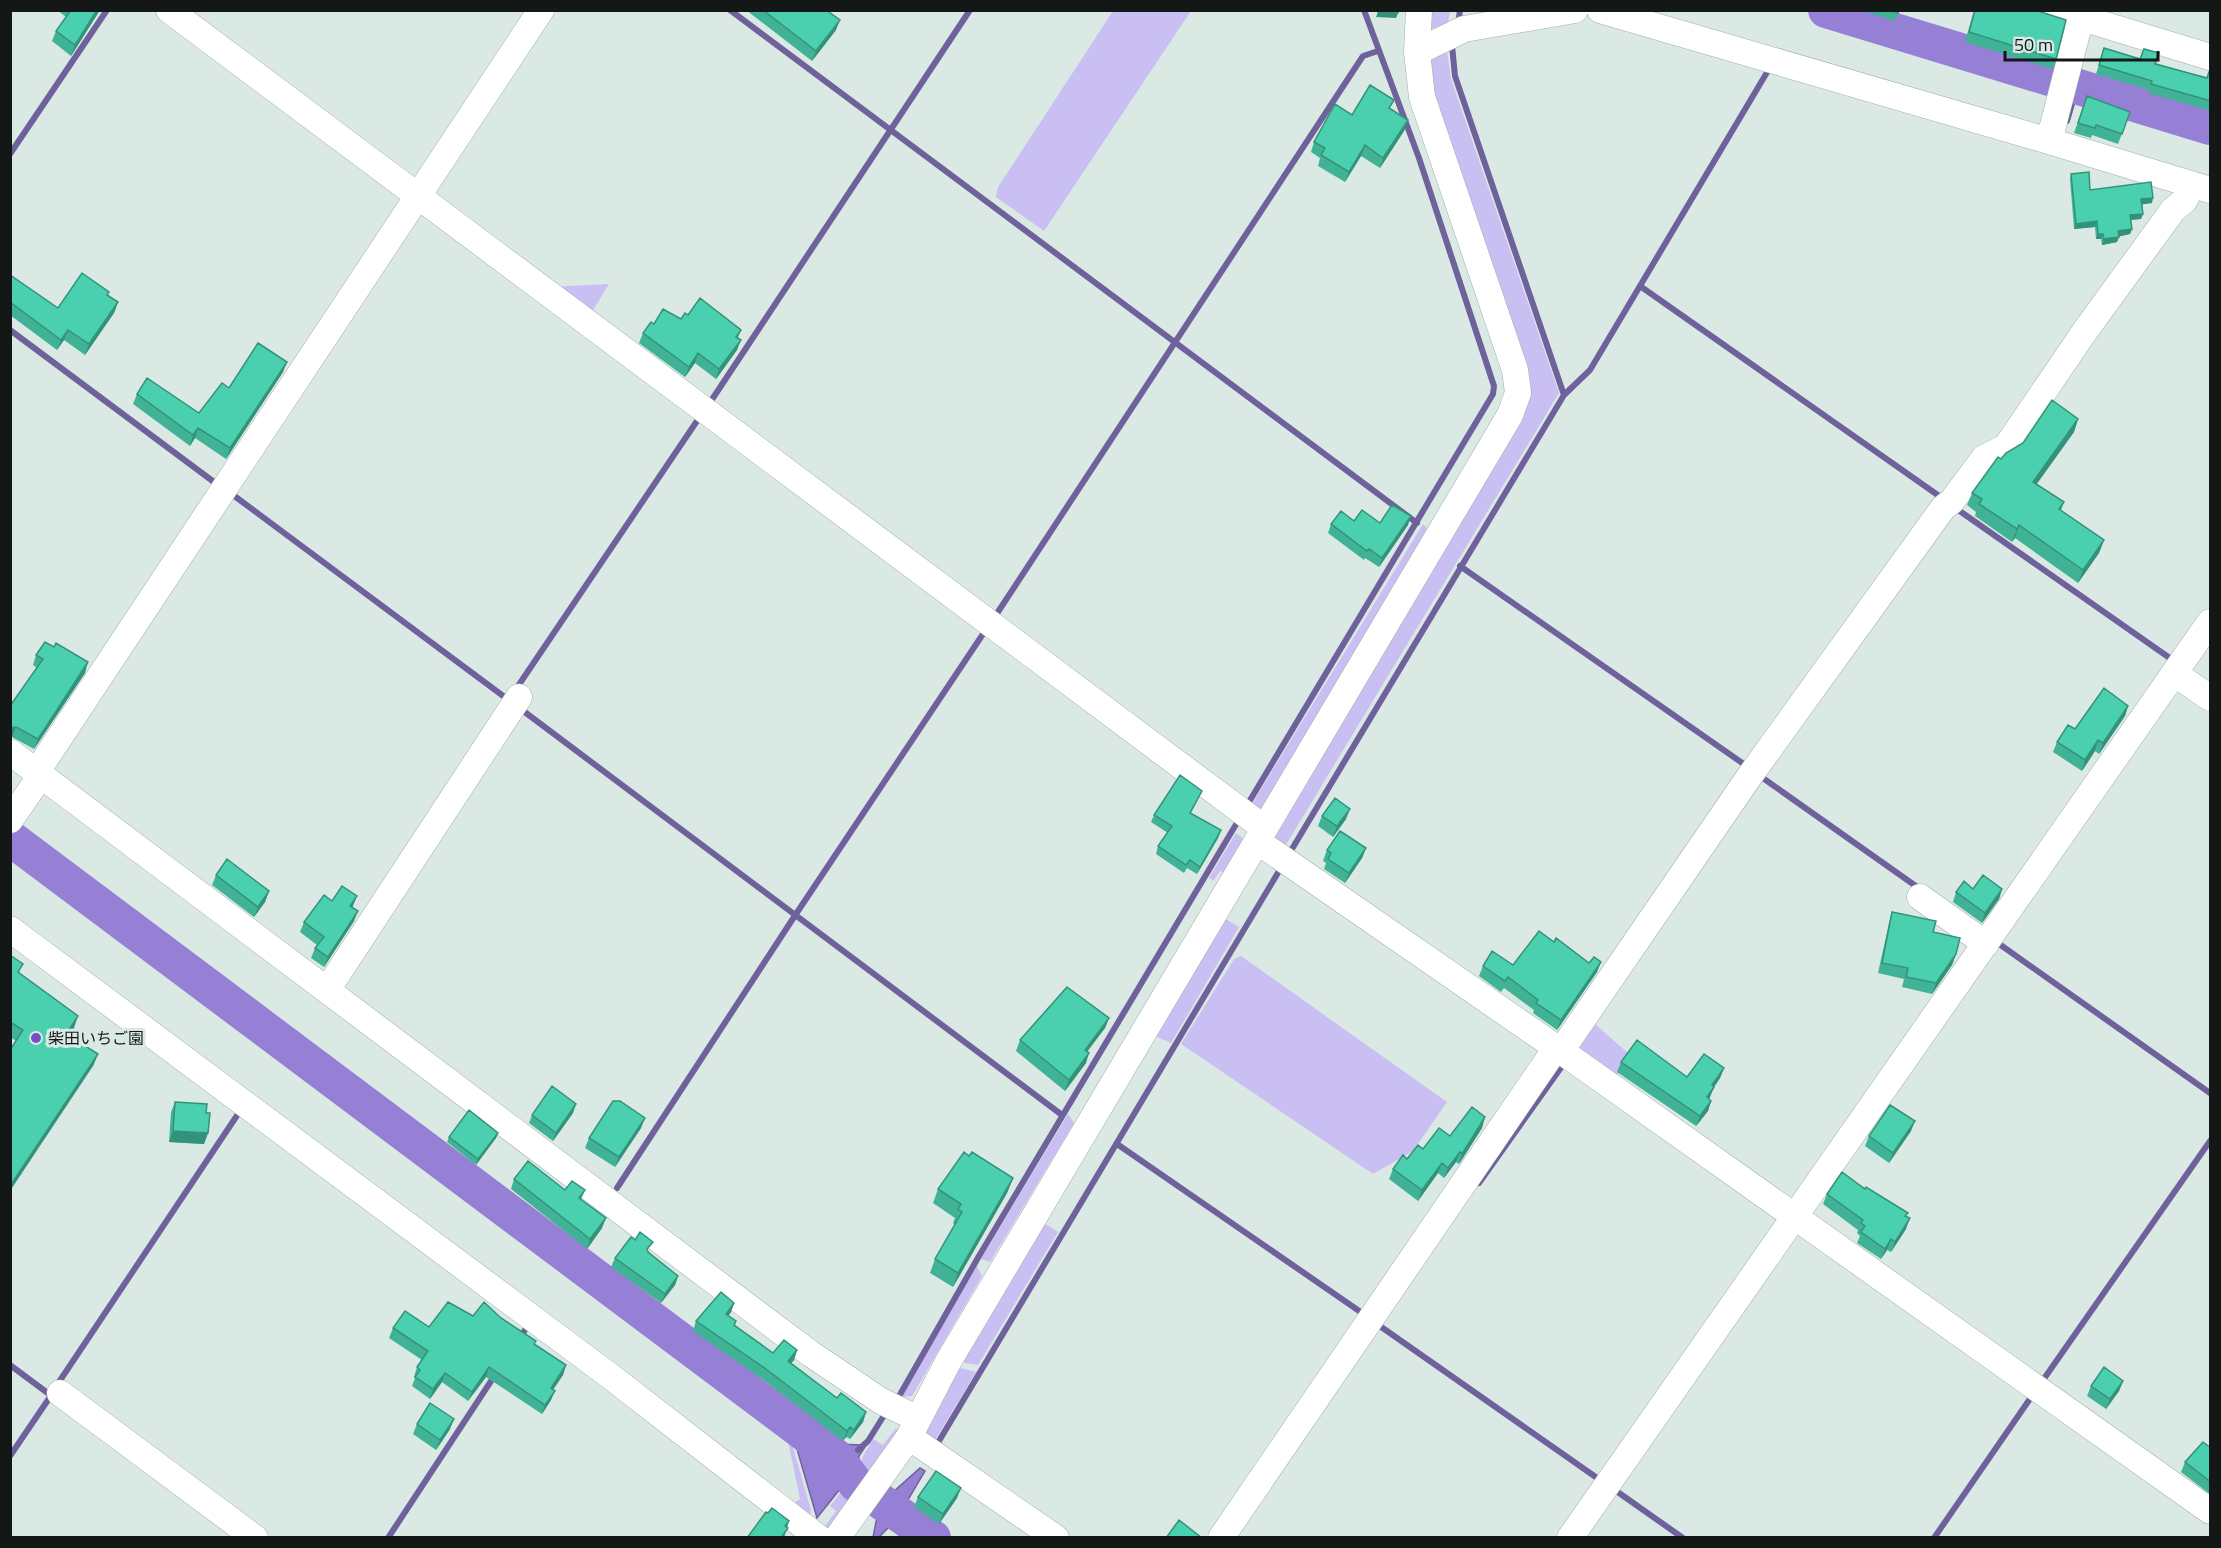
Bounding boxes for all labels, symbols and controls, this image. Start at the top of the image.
scale bar [2005,24,2158,62]
text: 50 m [2014,31,2053,58]
place label: 柴田いちご園 [48,1026,144,1050]
marker: 柴田いちご園 [29,1031,43,1045]

